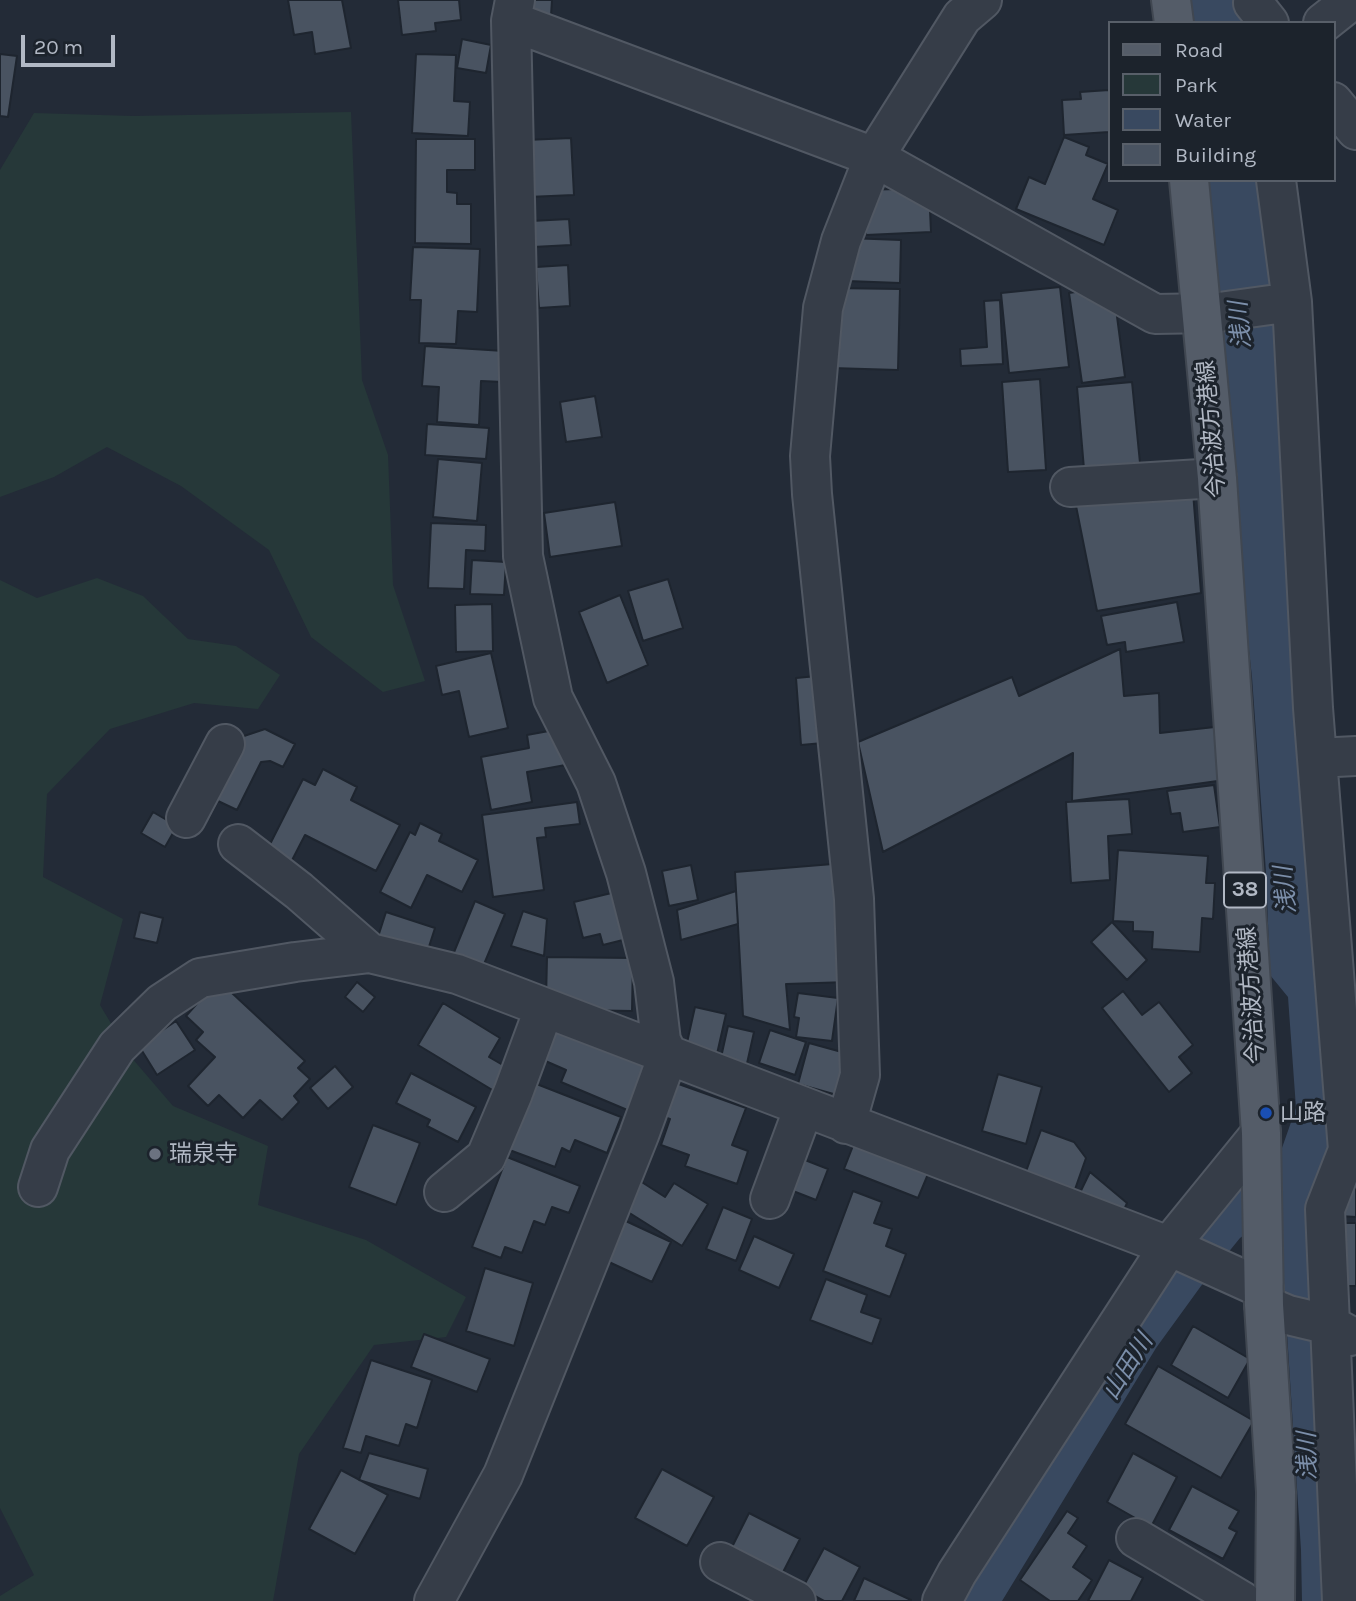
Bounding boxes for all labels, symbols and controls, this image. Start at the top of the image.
scale bar [24,21,119,65]
legend [1108,21,1335,182]
text: 20 m [34,35,83,59]
text: Road [1175,38,1223,62]
text: Park [1175,73,1218,97]
text: Water [1175,108,1231,132]
text: Building [1175,143,1256,167]
water label: 浅川 [1225,300,1257,350]
street label: 今治波方港線 [1192,359,1232,499]
water label: 浅川 [1270,865,1302,915]
road number: 38 [1224,872,1266,908]
street label: 今治波方港線 [1233,925,1271,1065]
place label: 山路 [1280,1099,1326,1127]
marker: 山路 [1258,1105,1274,1121]
place label: 瑞泉寺 [169,1140,238,1168]
marker: 瑞泉寺 [147,1146,163,1162]
water label: 山田川 [1097,1329,1159,1405]
water label: 浅川 [1293,1432,1323,1480]

